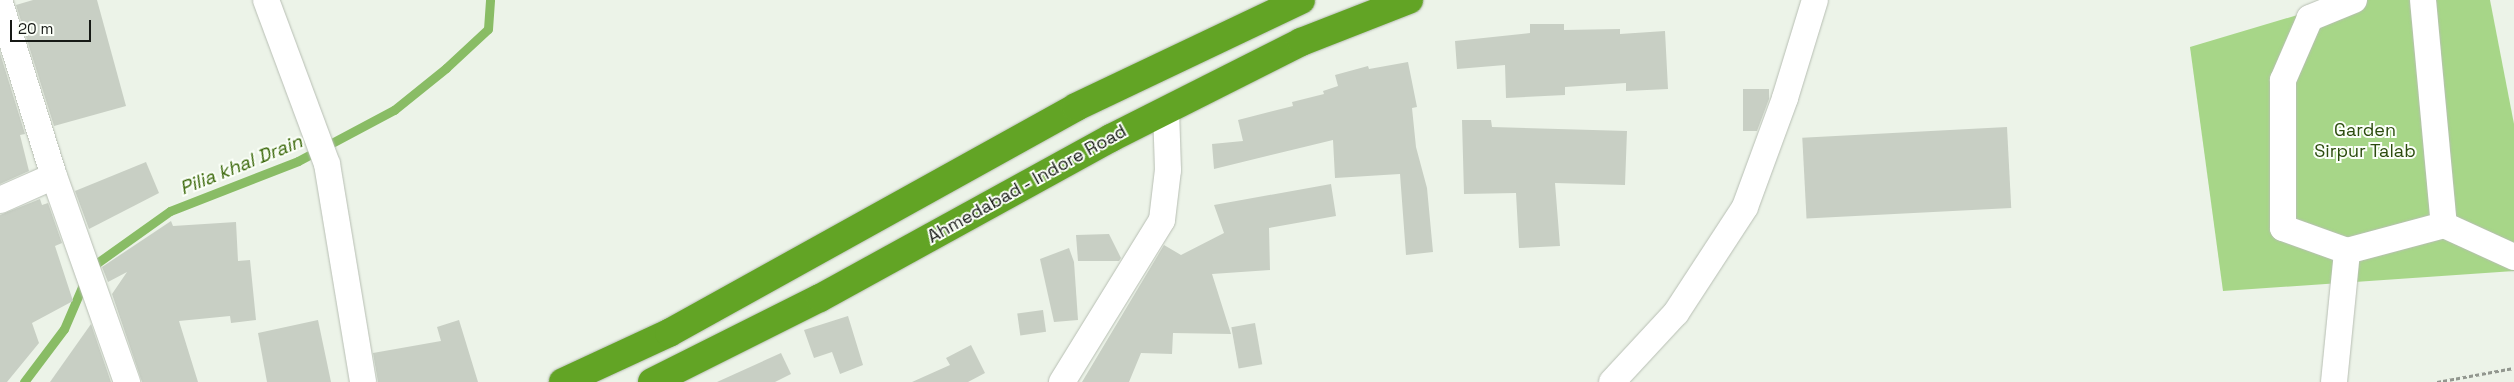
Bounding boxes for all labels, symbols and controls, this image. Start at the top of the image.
scale bar [12,10,94,42]
text: 20 m [18,19,53,38]
street label: Ahmedabad - Indore Road [923,120,1131,248]
park label: Garden Sirpur Talab [2314,120,2416,162]
water label: Pilia khal Drain [176,130,306,200]

